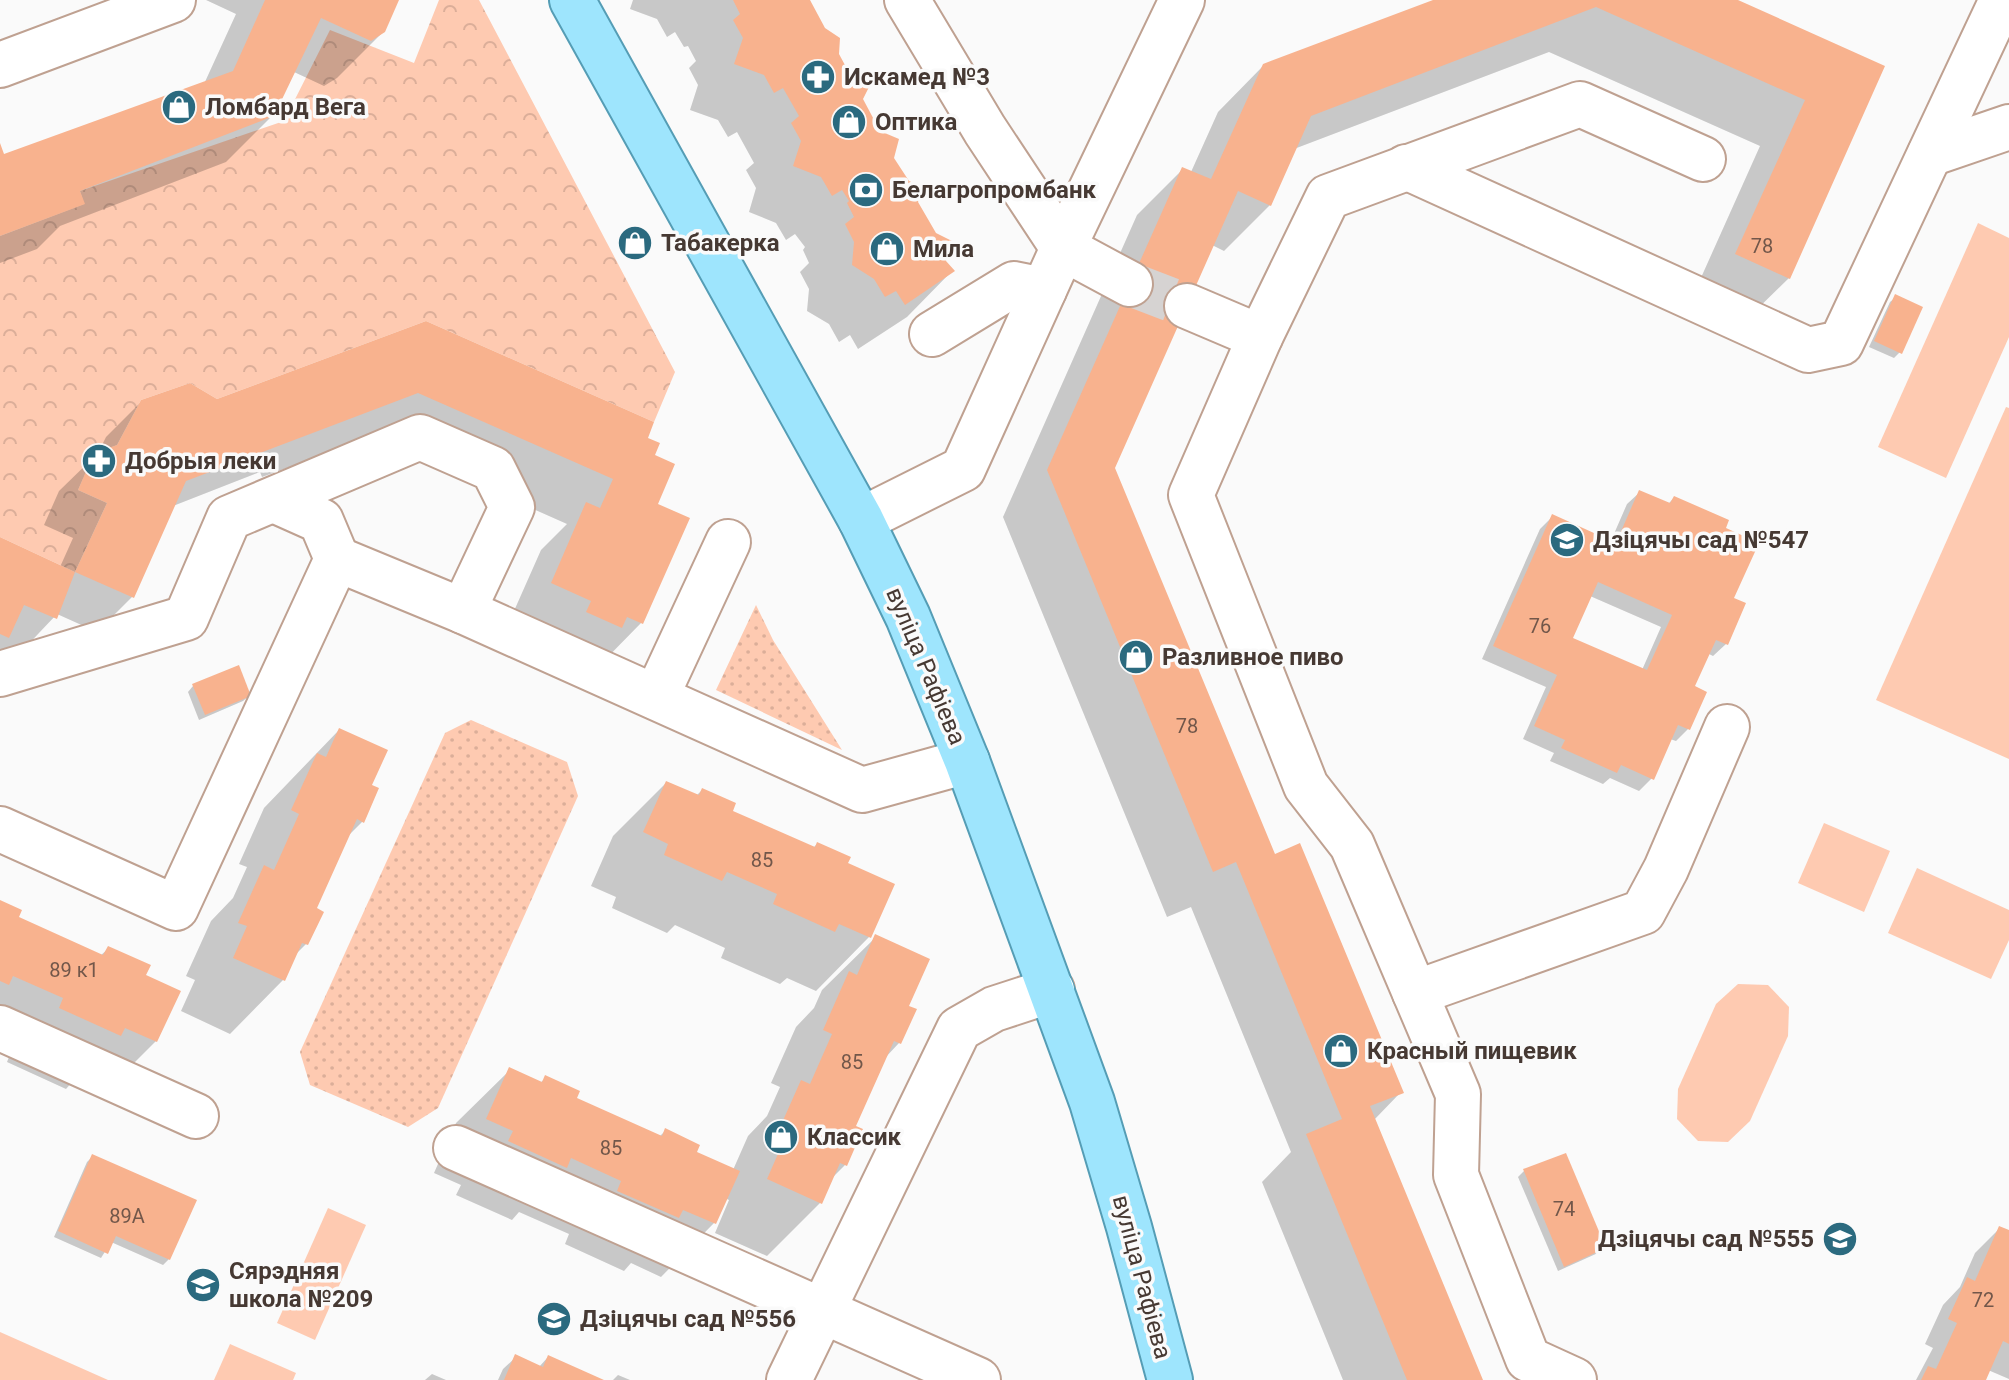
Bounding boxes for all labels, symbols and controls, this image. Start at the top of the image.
pharmacy icon: Искамед №3 [799,58,837,96]
place label: Искамед №3 [844,63,990,91]
shop icon: Ломбард Вега [160,88,198,126]
place label: Ломбард Вега [205,93,366,121]
shop icon: Оптика [830,103,868,141]
place label: Оптика [875,108,957,136]
bank icon: Белагропромбанк [847,171,885,209]
place label: Белагропромбанк [892,176,1097,204]
shop icon: Табакерка [616,224,654,262]
place label: Табакерка [661,229,780,257]
shop icon: Мила [868,230,906,268]
house number: 78 [1751,234,1773,258]
place label: Мила [913,235,974,263]
pharmacy icon: Добрыя леки [80,442,118,480]
place label: Добрыя леки [125,447,276,475]
school or university icon: Дзіцячы сад №547 [1548,521,1586,559]
place label: Дзіцячы сад №547 [1593,526,1809,554]
street label: вуліца Рафіева [880,583,972,749]
house number: 76 [1529,614,1551,638]
shop icon: Разливное пиво [1117,638,1155,676]
place label: Разливное пиво [1162,643,1344,671]
house number: 78 [1176,714,1198,738]
house number: 85 [751,848,773,872]
house number: 89 к1 [49,958,99,982]
shop icon: Красный пищевик [1322,1032,1360,1070]
place label: Красный пищевик [1367,1037,1577,1065]
house number: 85 [841,1050,863,1074]
shop icon: Классик [762,1118,800,1156]
place label: Классик [807,1123,902,1151]
house number: 85 [600,1136,622,1160]
street label: вуліца Рафіева [1107,1192,1177,1362]
house number: 74 [1553,1197,1575,1221]
house number: 89А [109,1204,145,1228]
school or university icon: Дзіцячы сад №555 [1821,1220,1859,1258]
place label: Дзіцячы сад №555 [1598,1225,1814,1253]
place label: Сярэдняя школа №209 [229,1257,373,1313]
school or university icon: Сярэдняя школа №209 [184,1266,222,1304]
house number: 72 [1972,1288,1994,1312]
school or university icon: Дзіцячы сад №556 [535,1300,573,1338]
place label: Дзіцячы сад №556 [580,1305,796,1333]

